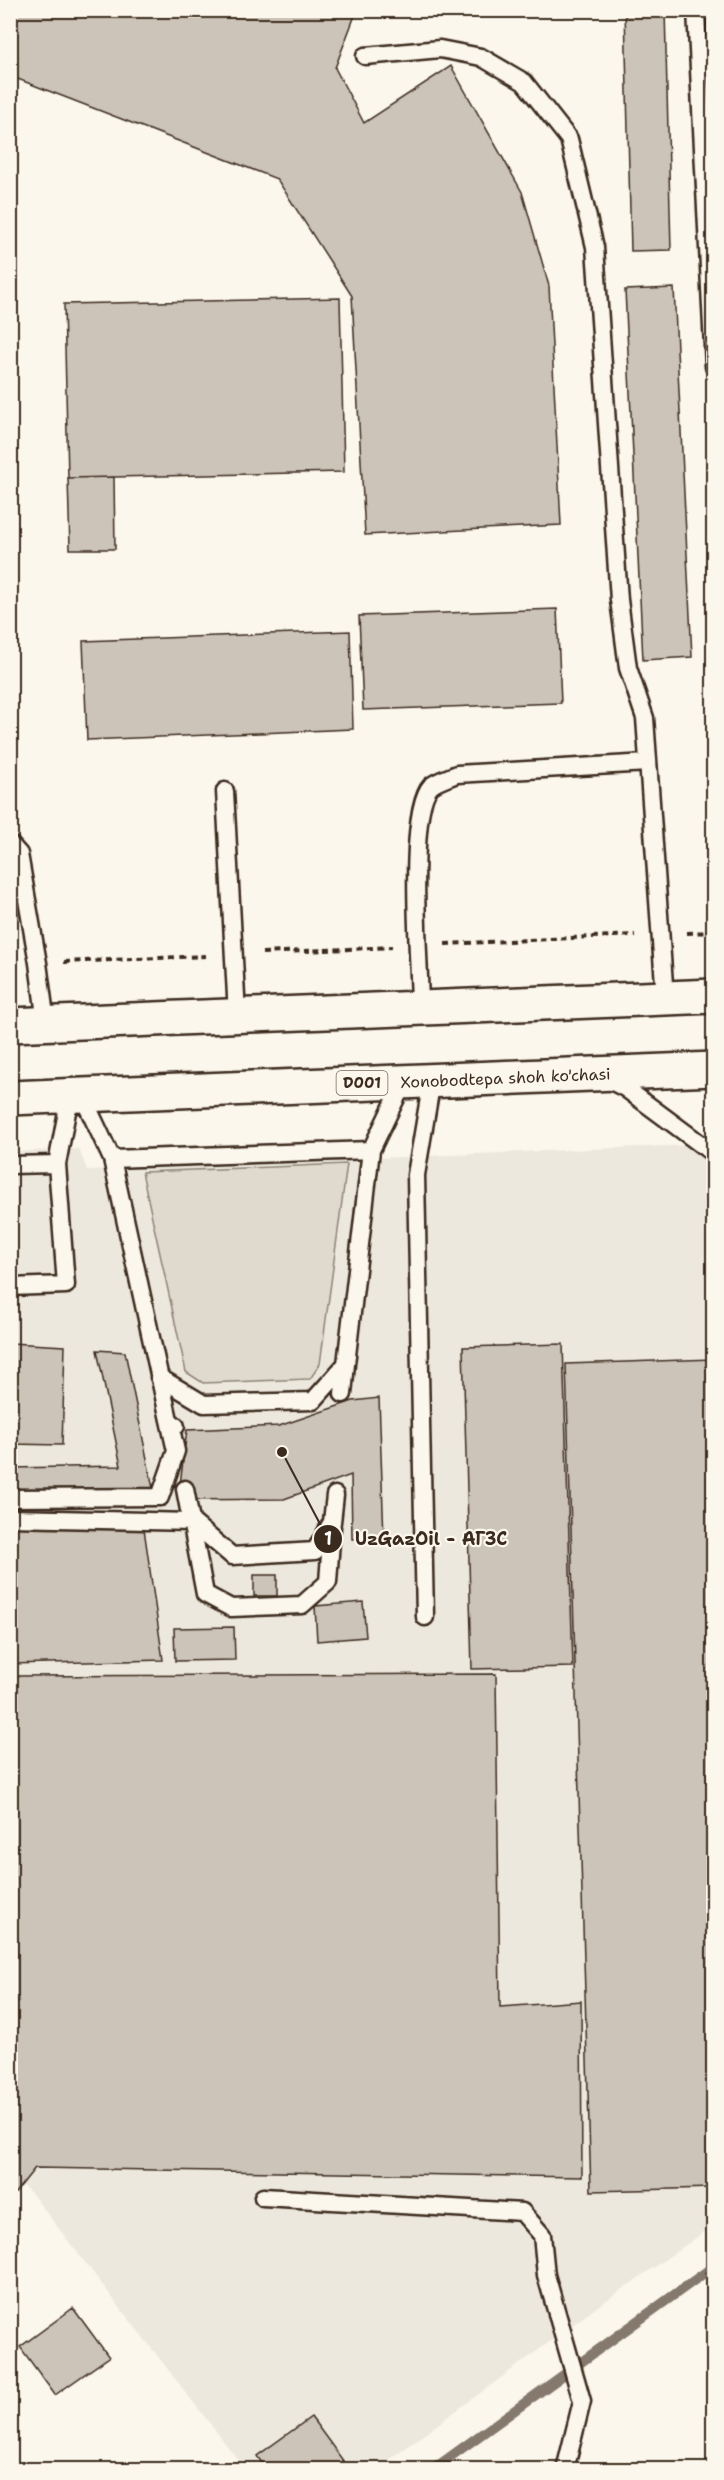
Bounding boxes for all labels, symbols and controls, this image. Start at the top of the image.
street label: Xonobodtepa shoh ko'chasi [400,1063,611,1093]
road number: D001 [336,1071,388,1095]
callout: UzGazOil - АГЗС [313,1521,519,1557]
text: 1 [324,1527,332,1551]
text: UzGazOil - АГЗС [355,1527,507,1551]

